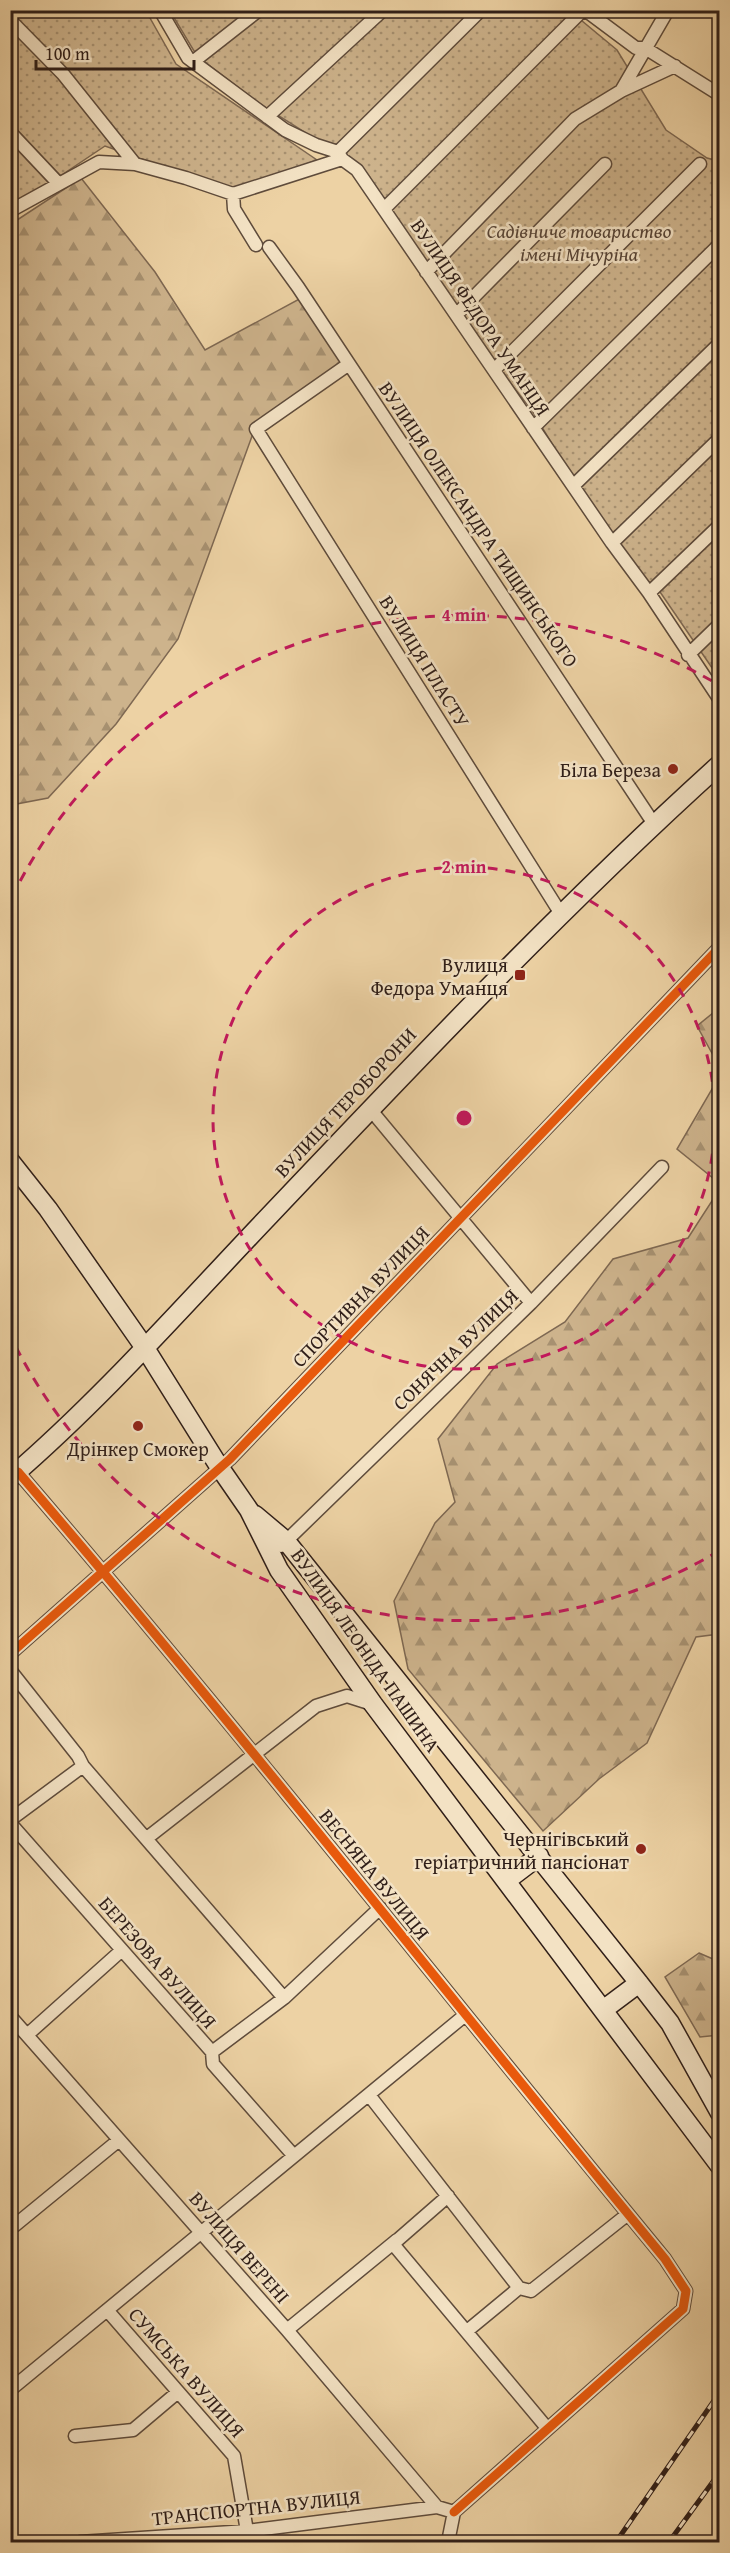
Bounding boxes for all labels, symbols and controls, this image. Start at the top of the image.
scale bar [36,33,194,71]
text: 100 m [45,40,90,67]
street label: ВУЛИЦЯ ФЕДОРА УМАНЦЯ [404,213,558,421]
park label: Садівниче товариство імені Мічуріна [487,216,672,268]
street label: ВУЛИЦЯ ОЛЕКСАНДРА ТИЩИНСЬКОГО [372,375,586,673]
street label: ВУЛИЦЯ ПЛАСТУ [373,589,478,733]
text: 4 min [442,601,487,628]
place label: Біла Береза [560,755,661,784]
marker: Біла Береза [666,762,680,776]
text: 2 min [442,853,487,880]
place label: Вулиця Федора Уманця [371,950,508,1002]
marker: Вулиця Федора Уманця [513,968,527,982]
street label: ВУЛИЦЯ ТЕРОБОРОНИ [268,1020,422,1184]
centre of rings [454,1108,474,1128]
street label: СПОРТИВНА ВУЛИЦЯ [285,1219,436,1373]
street label: СОНЯЧНА ВУЛИЦЯ [386,1281,524,1417]
marker: Дрінкер Смокер [131,1419,145,1433]
place label: Дрінкер Смокер [66,1434,209,1463]
street label: ВУЛИЦЯ ЛЕОНІДА ПАШИНА [284,1542,448,1758]
street label: ВЕСНЯНА ВУЛИЦЯ [313,1802,437,1946]
place label: Чернігівський геріатричний пансіонат [415,1824,629,1876]
marker: Чернігівський геріатричний пансіонат [634,1842,648,1856]
street label: БЕРЕЗОВА ВУЛИЦЯ [92,1889,224,2035]
street label: ВУЛИЦЯ ВЕРЕНІ [183,2184,297,2310]
street label: СУМСЬКА ВУЛИЦЯ [122,2301,252,2444]
street label: ТРАНСПОРТНА ВУЛИЦЯ [150,2482,362,2532]

